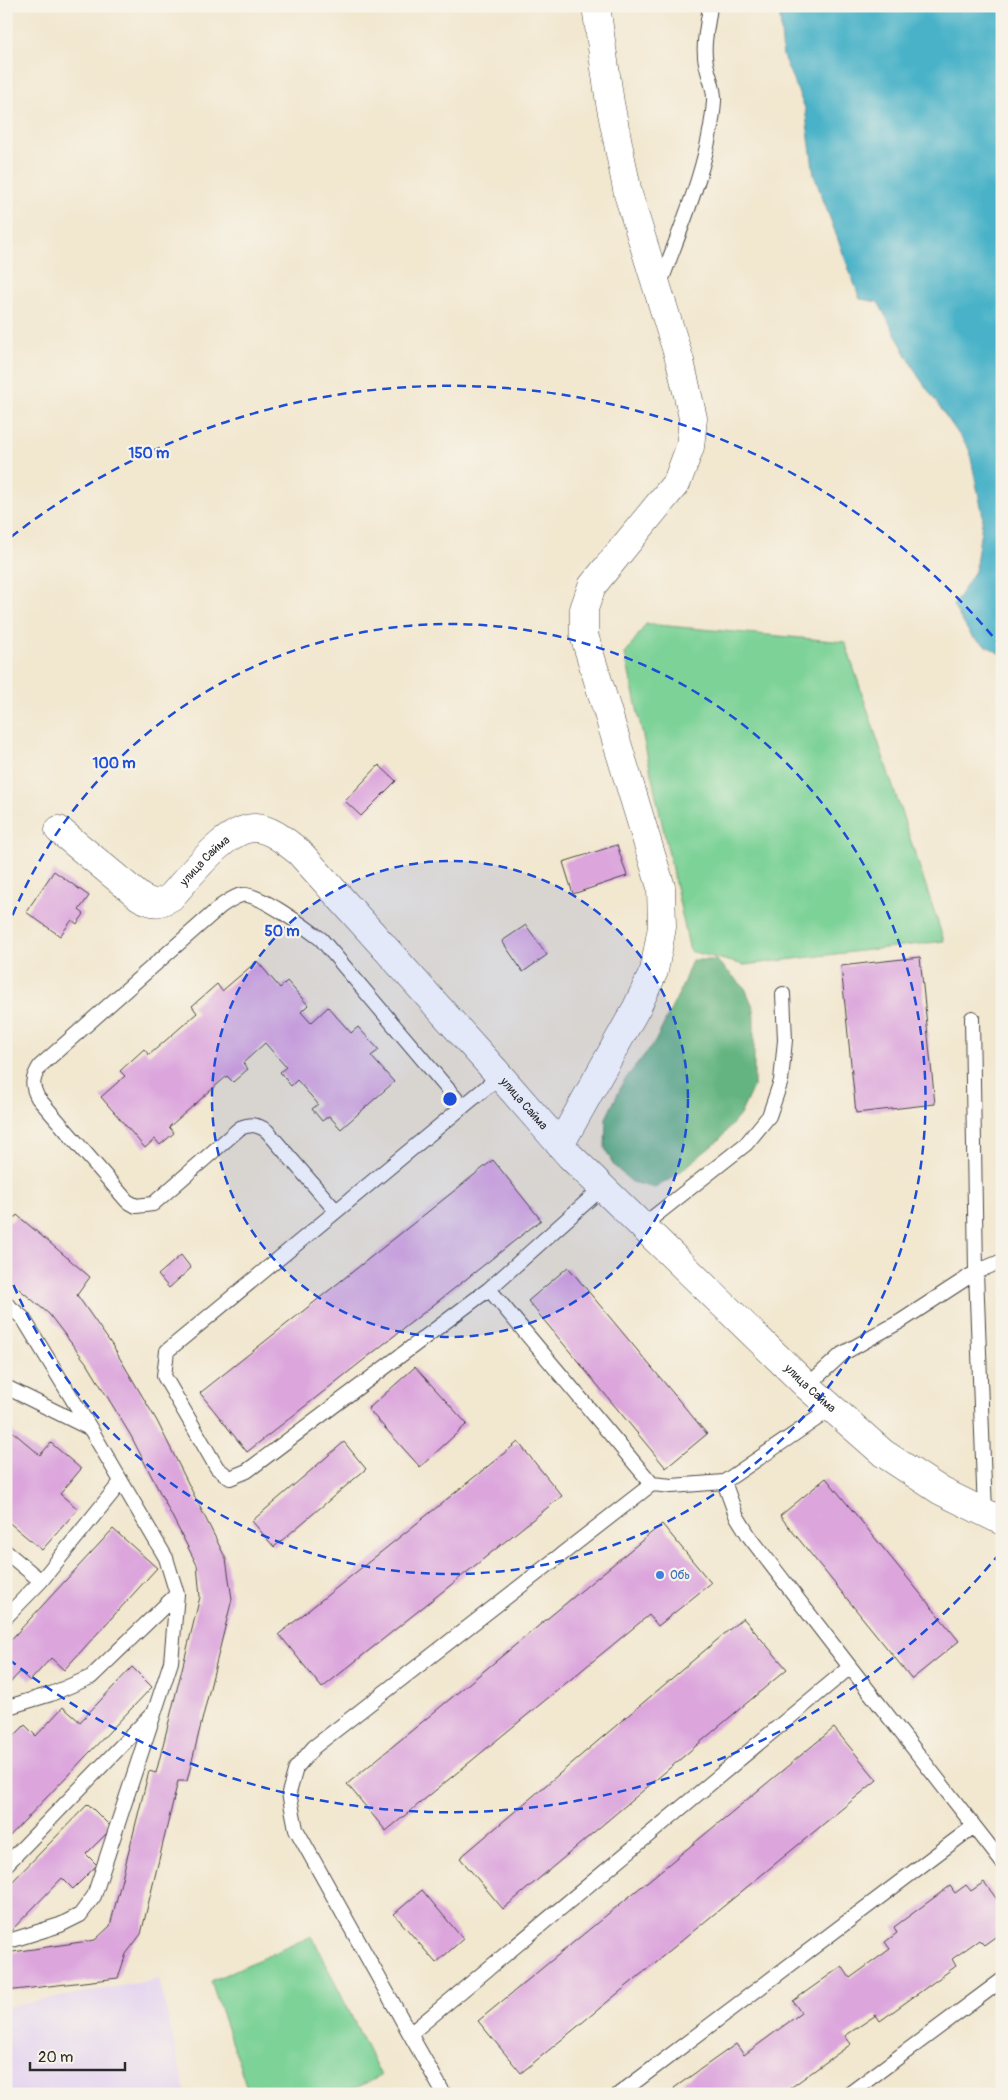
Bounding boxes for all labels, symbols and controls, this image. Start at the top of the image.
text: 150 m [129,444,169,463]
text: 100 m [93,754,135,773]
street label: улица Сайма [176,832,233,890]
text: 50 m [265,922,299,941]
street label: улица Сайма [496,1074,551,1133]
centre of rings [441,1090,459,1108]
street label: улица Сайма [780,1360,839,1416]
place label: Обь [670,1568,690,1583]
marker: Обь [654,1569,666,1581]
scale bar [30,2040,125,2072]
text: 20 m [38,2048,73,2067]

